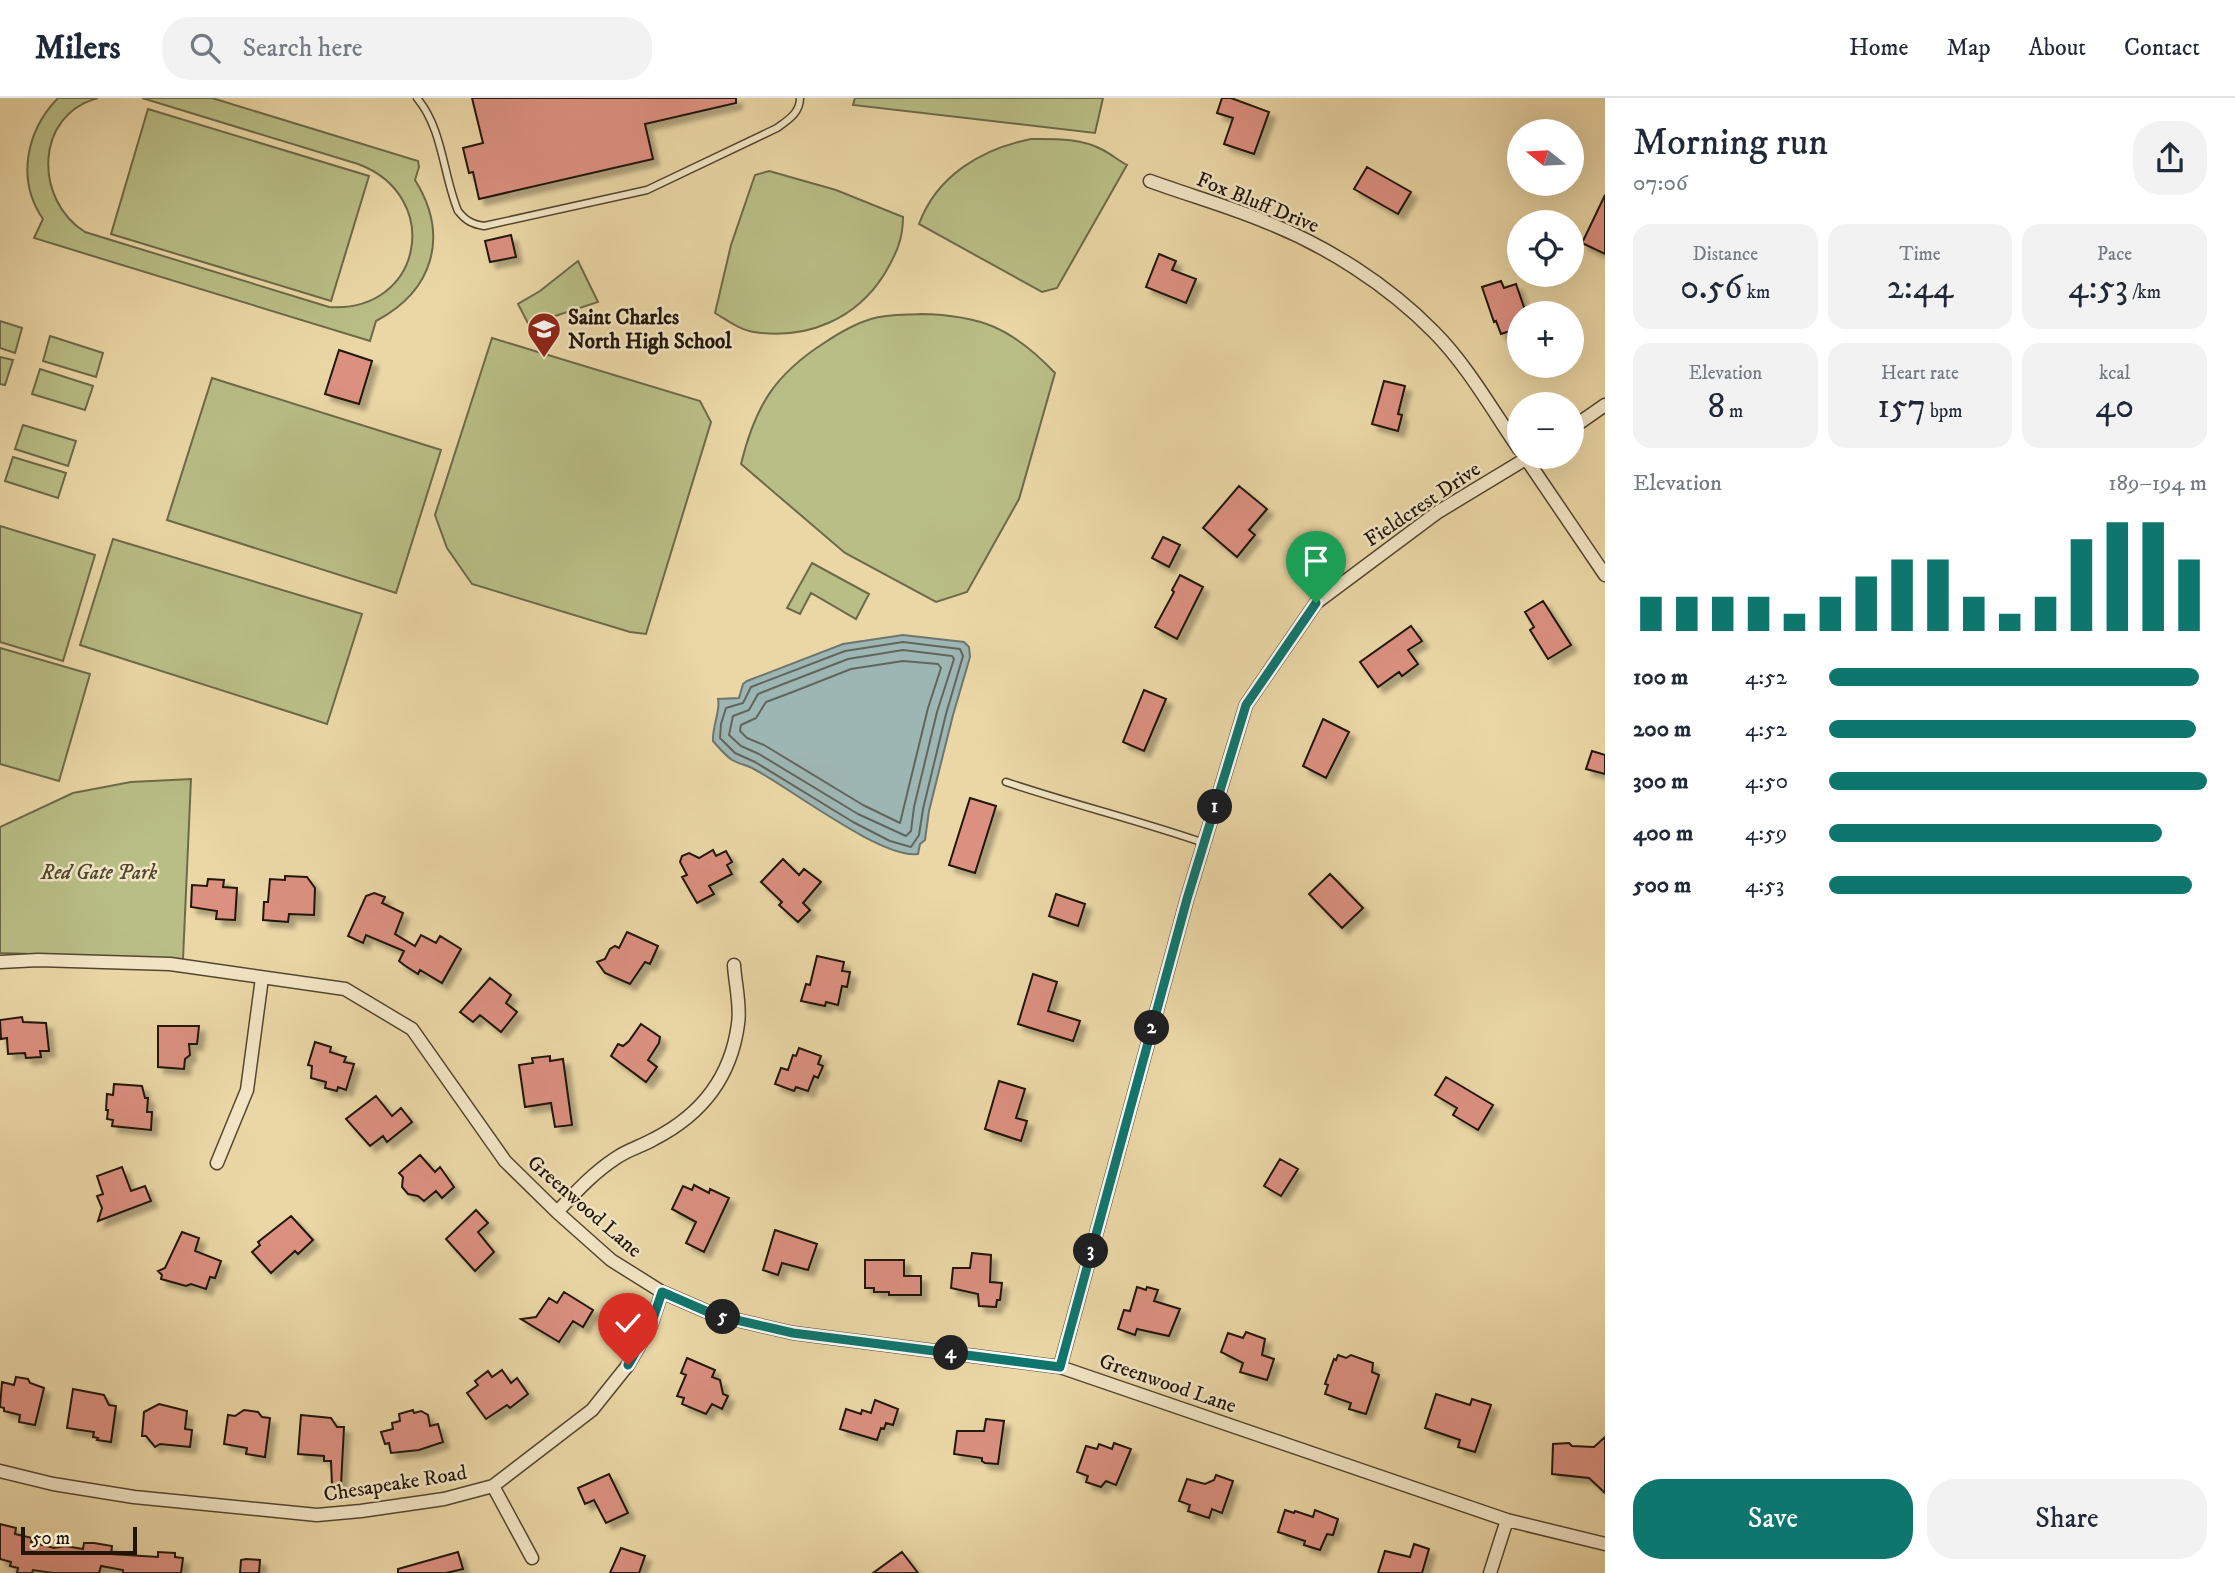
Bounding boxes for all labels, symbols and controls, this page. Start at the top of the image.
search box [162,17,652,80]
text: Milers [35,28,120,69]
icon: search [186,29,224,67]
text: Search here [242,32,363,65]
text: Home [1849,33,1908,63]
text: Map [1946,33,1991,63]
text: About [2029,33,2086,63]
text: Contact [2124,33,2200,63]
north arrow [1507,119,1584,196]
map controls [1507,119,1584,469]
text: Morning run [1633,119,1828,167]
button: share [2133,121,2207,195]
street label: Fox Bluff Drive [1193,167,1323,239]
text: 07:06 [1633,169,1688,198]
button: locate [1507,210,1584,287]
text: Distance [1693,243,1758,266]
text: Time [1899,243,1941,266]
text: Pace [2097,243,2132,266]
text: 0.56 [1680,266,1743,310]
text: 2:44 [1887,266,1953,310]
text: 4:53 [2068,266,2128,310]
text: km [1743,281,1770,304]
text: /km [2128,281,2161,304]
button: + [1507,301,1584,378]
place label: Saint Charles North High School [568,305,732,355]
school or university icon: Saint Charles North High School [525,310,563,359]
text: Elevation [1689,362,1762,385]
text: Heart rate [1881,362,1959,385]
text: kcal [2099,362,2130,385]
text: 8 [1707,385,1725,429]
text: 157 [1877,385,1926,429]
text: 40 [2095,385,2134,429]
button: − [1507,392,1584,469]
text: m [1725,400,1743,423]
text: bpm [1926,400,1963,423]
street label: Fieldcrest Drive [1360,456,1486,553]
text: Elevation [1633,469,1722,498]
text: 189–194 m [2108,469,2207,498]
pin [1286,531,1346,603]
icon: arrive [1297,542,1335,580]
text: 100 m [1633,663,1688,692]
text: 4:52 [1745,663,1787,692]
text: 200 m [1633,715,1691,744]
text: 4:52 [1745,715,1787,744]
text: 300 m [1633,767,1689,796]
text: 4:50 [1745,767,1788,796]
pin: 1 [1198,790,1232,824]
text: 1 [1211,795,1218,818]
text: 400 m [1633,819,1693,848]
text: 4:59 [1745,819,1787,848]
park label: Red Gate Park [40,860,157,886]
text: 500 m [1633,871,1691,900]
text: 4:53 [1745,871,1784,900]
pin: 2 [1134,1010,1170,1046]
text: 2 [1147,1016,1156,1039]
street label: Greenwood Lane [522,1150,647,1264]
pin: 3 [1074,1234,1108,1268]
text: 3 [1087,1239,1094,1262]
pin [598,1293,658,1365]
pin: 5 [706,1300,740,1334]
icon: check [609,1304,647,1342]
text: 5 [718,1305,727,1328]
pin: 4 [934,1336,968,1370]
text: 4 [945,1341,956,1364]
street label: Greenwood Lane [1096,1348,1240,1420]
street label: Chesapeake Road [322,1460,469,1508]
button: Save [1633,1479,1913,1559]
button: Share [1927,1479,2207,1559]
scale bar [21,1524,136,1556]
text: 50 m [32,1527,70,1550]

